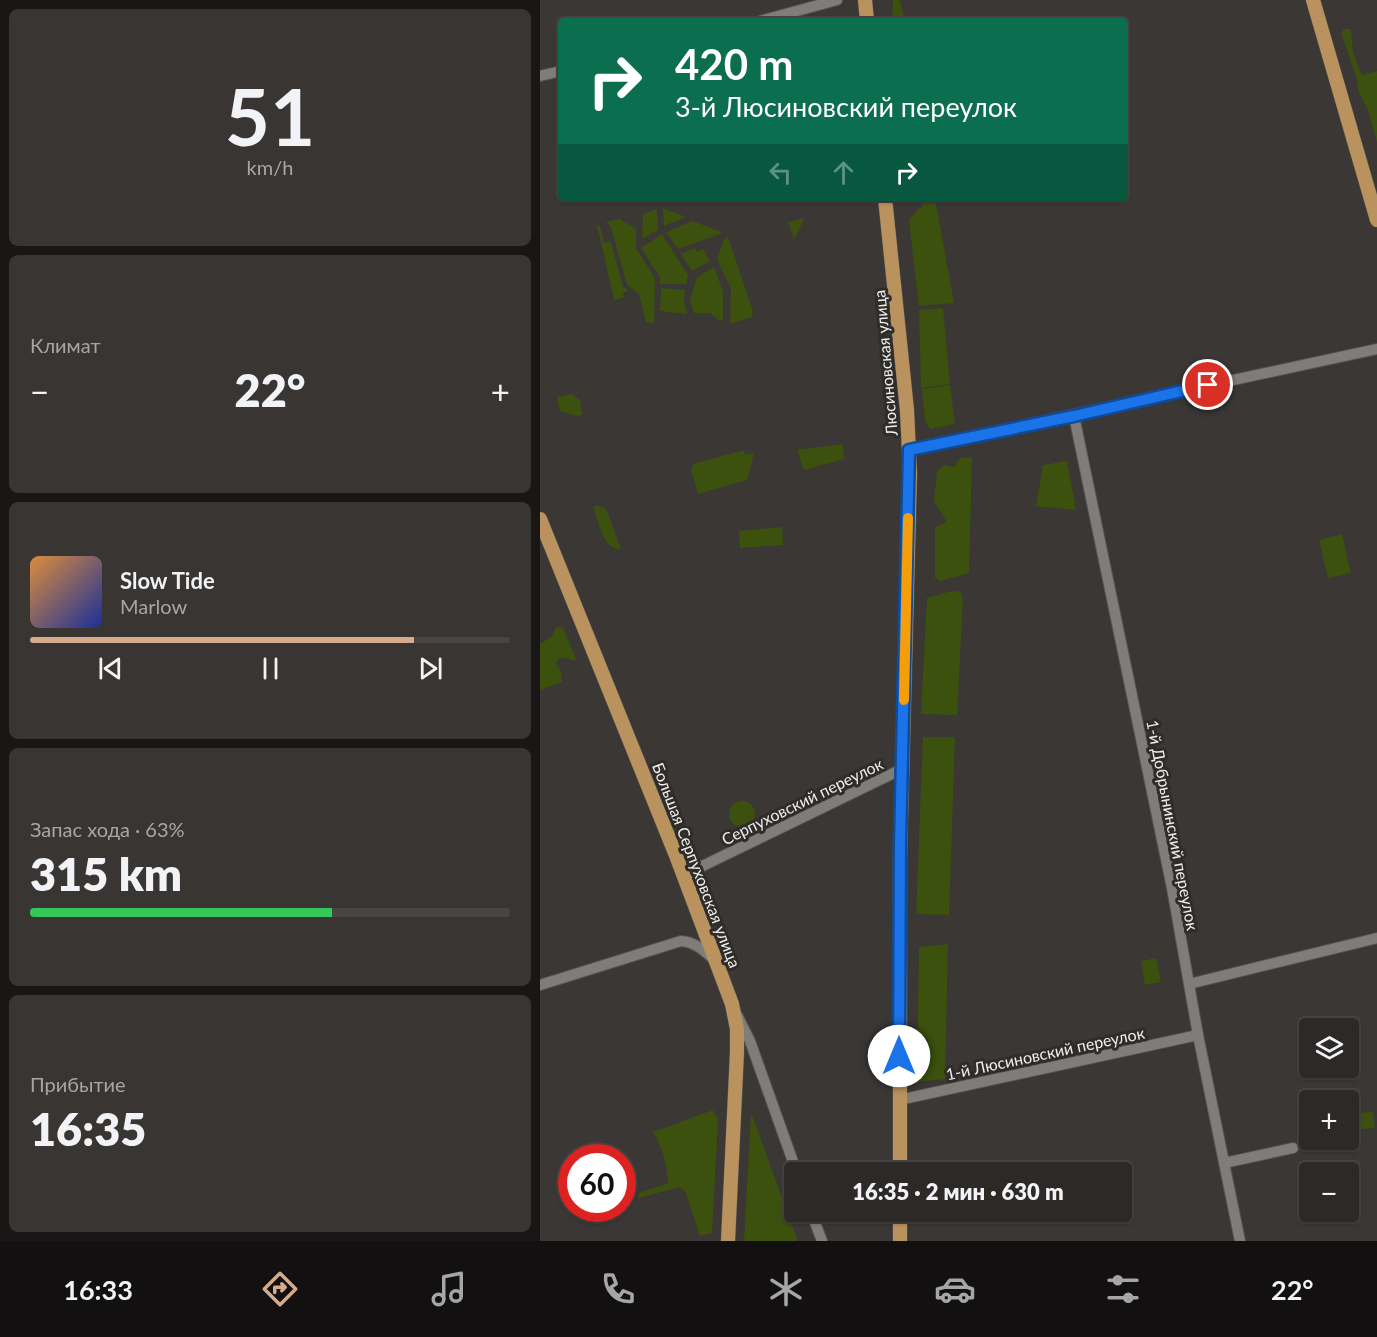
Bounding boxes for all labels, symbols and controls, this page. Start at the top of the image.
text: 420 m [675,39,793,89]
icon: right [576,42,654,120]
text: 51 [225,69,315,163]
text: 3-й Люсиновский переулок [675,90,1017,123]
text: km/h [247,155,293,179]
icon: left [764,156,797,189]
icon: ahead [827,156,860,189]
icon: right [890,156,923,189]
street label: Люсиновская улица [869,289,901,438]
text: Климат [30,333,101,357]
pin [1182,359,1233,410]
text: 22° [235,363,305,417]
icon: arrive [1191,368,1224,401]
text: − [30,371,49,411]
text: + [491,371,510,411]
text: Slow Tide [120,567,215,594]
text: Marlow [120,594,187,618]
icon: previous [94,652,127,685]
icon: pause [254,652,287,685]
icon: next [414,652,447,685]
street label: 1-й Добрынинский переулок [1143,718,1203,933]
street label: Серпуховский переулок [718,753,886,848]
street label: Большая Серпуховская улица [649,760,745,970]
text: Запас хода · 63% [30,817,185,841]
text: 315 km [30,847,182,901]
map controls [1299,1018,1359,1222]
button: layers [1299,1018,1359,1078]
street label: 1-й Люсиновский переулок [944,1022,1147,1083]
position arrow [867,1024,931,1088]
text: Прибытие [30,1072,126,1096]
button: + [1299,1090,1359,1150]
text: 16:35 [30,1102,146,1156]
speed limit sign: 60 [558,1144,636,1222]
button: − [1299,1162,1359,1222]
text: 16:35 · 2 мин · 630 m [852,1178,1064,1205]
icon: directions [259,1268,301,1310]
icon: music [428,1268,470,1310]
icon: phone [597,1268,639,1310]
icon: climate [765,1268,807,1310]
icon: car [934,1268,976,1310]
icon: filters [1102,1268,1144,1310]
text: 16:33 [63,1273,133,1306]
text: 22° [1271,1273,1314,1306]

